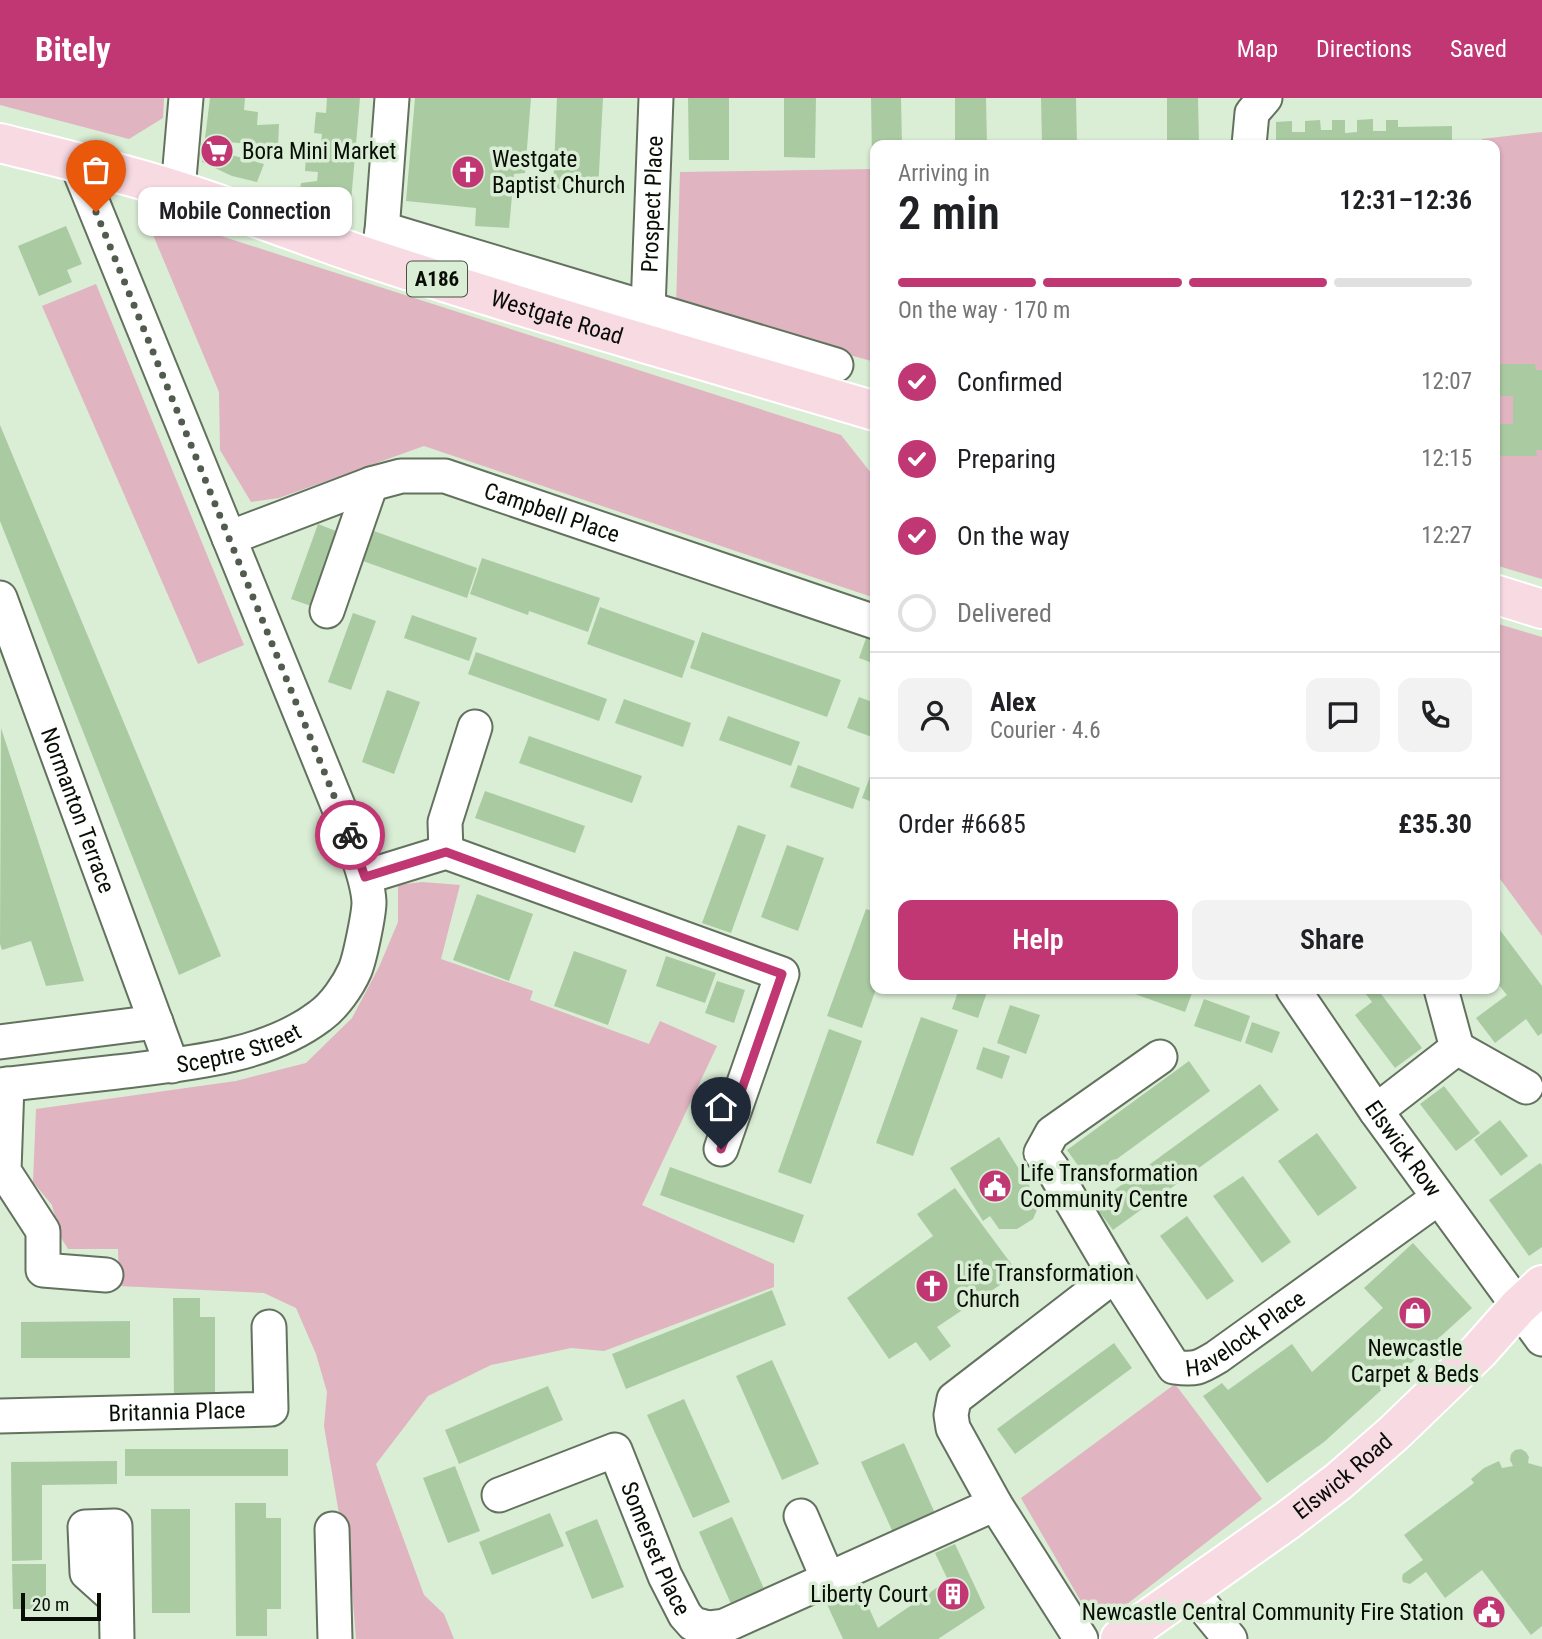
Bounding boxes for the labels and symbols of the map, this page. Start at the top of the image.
supermarket icon: Bora Mini Market [198,132,236,170]
street label: Prospect Place [636,135,668,273]
place label: Bora Mini Market [242,138,396,165]
pin [66,140,126,212]
place label: Westgate Baptist Church [492,146,625,199]
church icon: Westgate Baptist Church [449,153,487,191]
callout: Mobile Connection [138,188,352,236]
road number: A186 [407,262,467,296]
street label: Westgate Road [488,284,626,350]
street label: Campbell Place [481,477,623,548]
street label: Normanton Terrace [35,724,121,897]
courier [315,800,385,870]
street label: Sceptre Street [175,1018,306,1078]
pin [691,1077,751,1149]
street label: Elswick Row [1359,1095,1447,1202]
place label: Life Transformation Community Centre [1020,1160,1198,1213]
public building icon: Life Transformation Community Centre [976,1167,1014,1205]
place label: Life Transformation Church [956,1260,1134,1313]
church icon: Life Transformation Church [913,1267,951,1305]
street label: Havelock Place [1184,1285,1310,1382]
shop icon: Newcastle Carpet & Beds [1396,1294,1434,1332]
place label: Newcastle Carpet & Beds [1351,1335,1479,1388]
street label: Britannia Place [108,1396,246,1427]
street label: Elswick Road [1288,1427,1398,1525]
street label: Somerset Place [615,1478,696,1620]
building icon: Liberty Court [934,1575,972,1613]
place label: Liberty Court [810,1581,928,1608]
scale bar [21,1590,102,1622]
public building icon: Newcastle Central Community Fire Station [1470,1593,1508,1631]
place label: Newcastle Central Community Fire Station [1082,1599,1464,1626]

